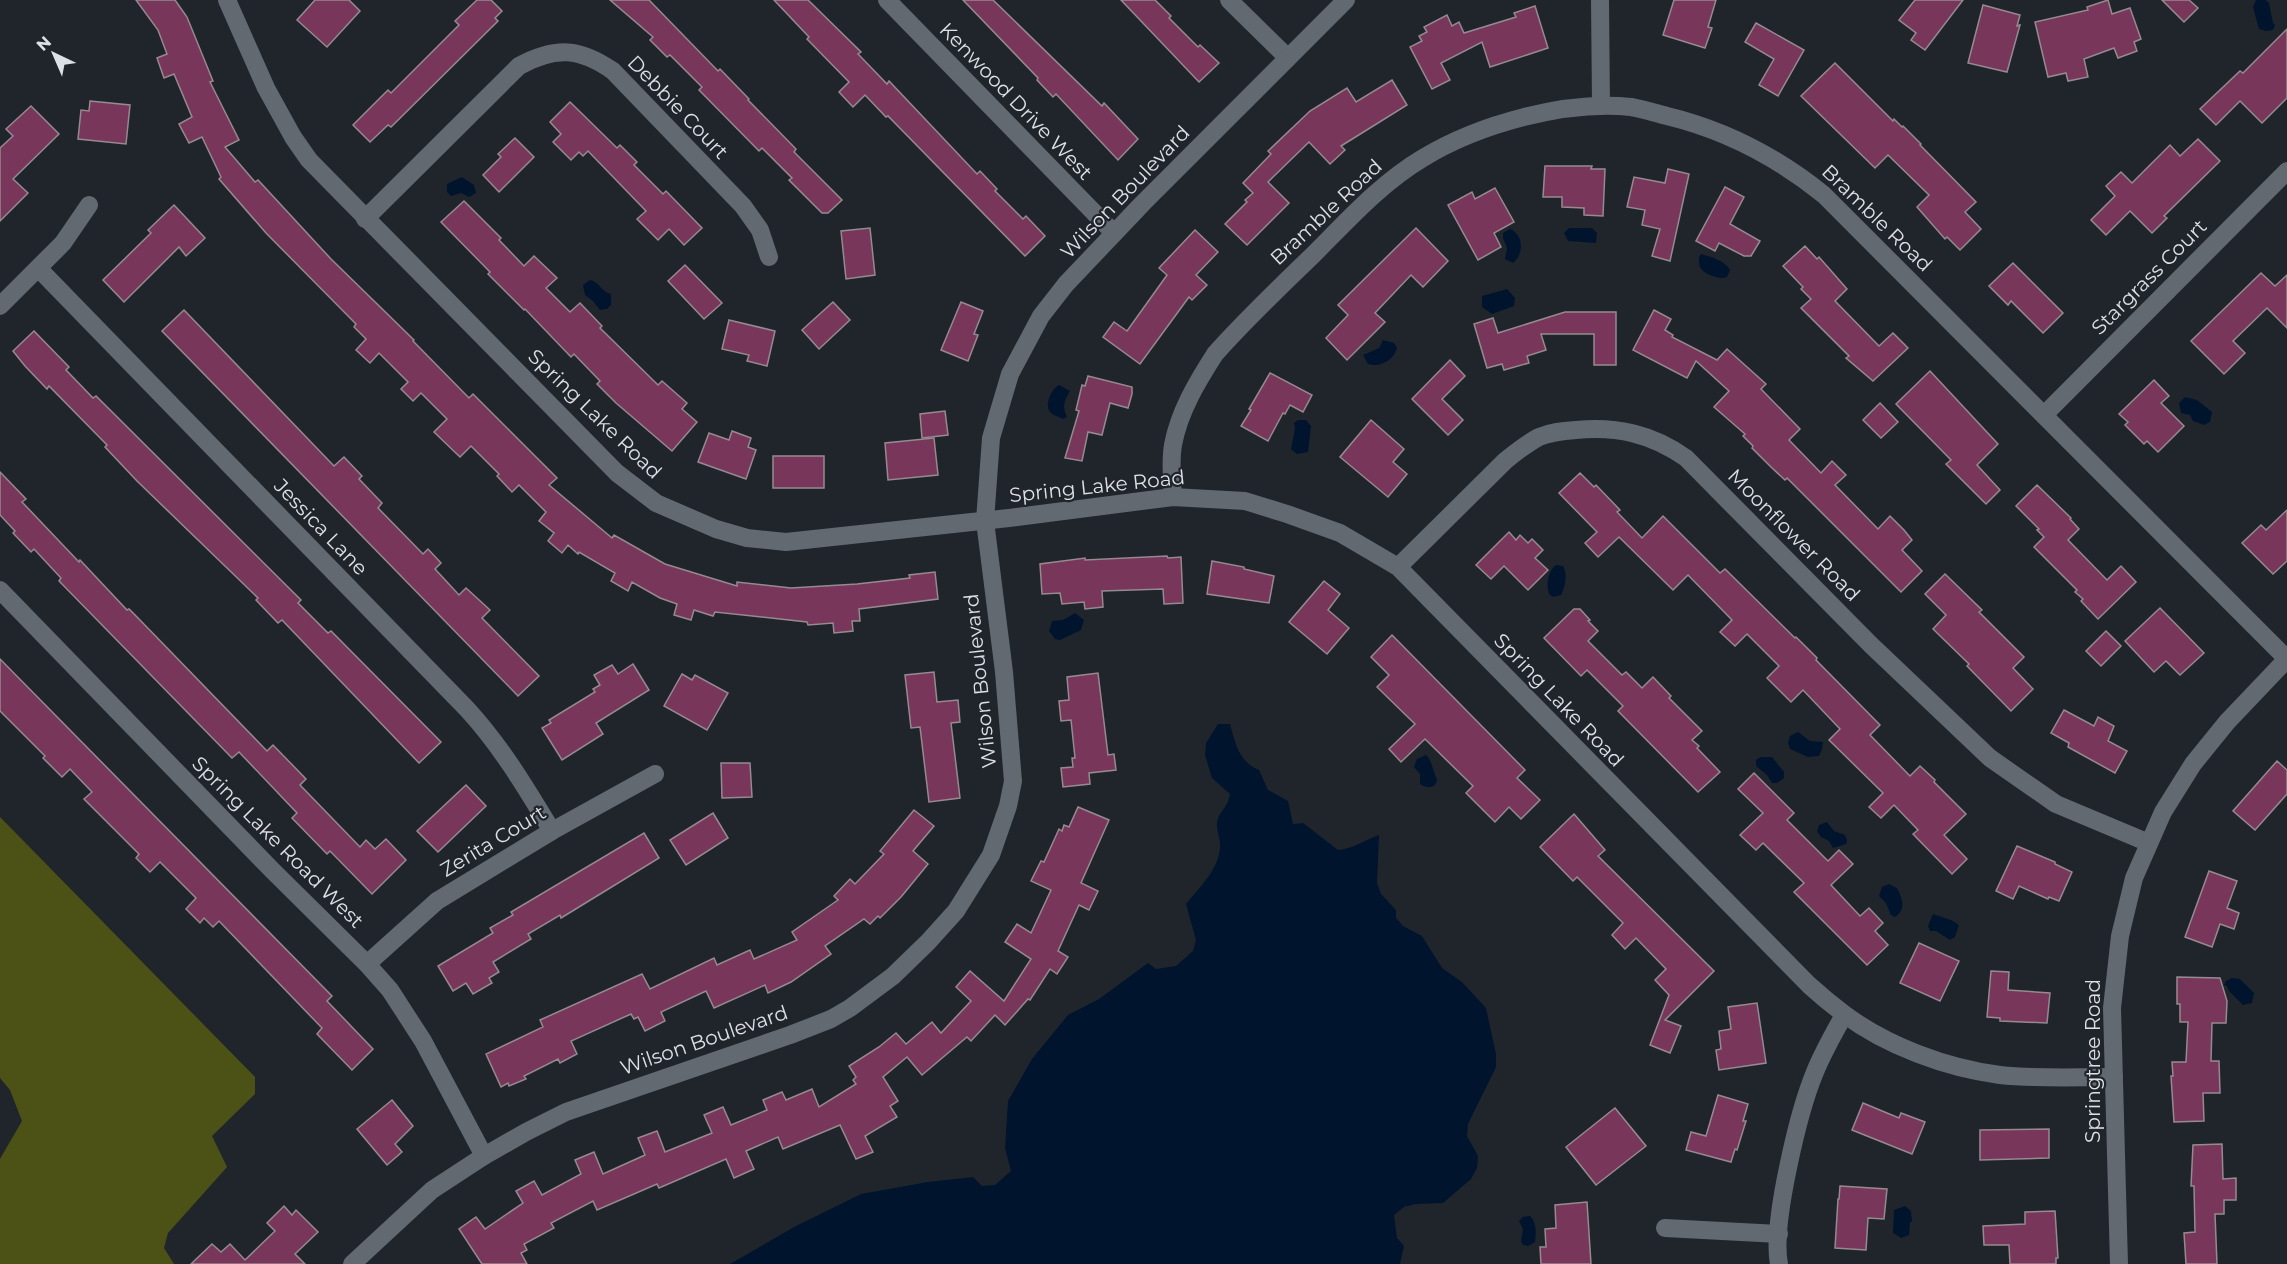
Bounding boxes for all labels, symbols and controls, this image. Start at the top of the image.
street label: Kenwood Drive West [935,17,1097,185]
north arrow [24,24,84,84]
text: N [33,32,55,55]
street label: Debbie Court [623,50,733,164]
street label: Wilson Boulevard [1055,121,1195,263]
street label: Bramble Road [1265,154,1387,270]
street label: Bramble Road [1817,159,1937,277]
street label: Stargrass Court [2086,214,2212,340]
street label: Spring Lake Road [523,344,667,484]
street label: Moonflower Road [1723,464,1865,606]
street label: Spring Lake Road [1008,465,1186,507]
street label: Jessica Lane [268,473,373,580]
street label: Wilson Boulevard [959,592,1001,770]
street label: Spring Lake Road [1489,628,1629,772]
street label: Spring Lake Road West [187,751,369,933]
street label: Zerita Court [436,800,550,882]
street label: Springtree Road [2081,979,2105,1143]
street label: Wilson Boulevard [617,1000,791,1080]

